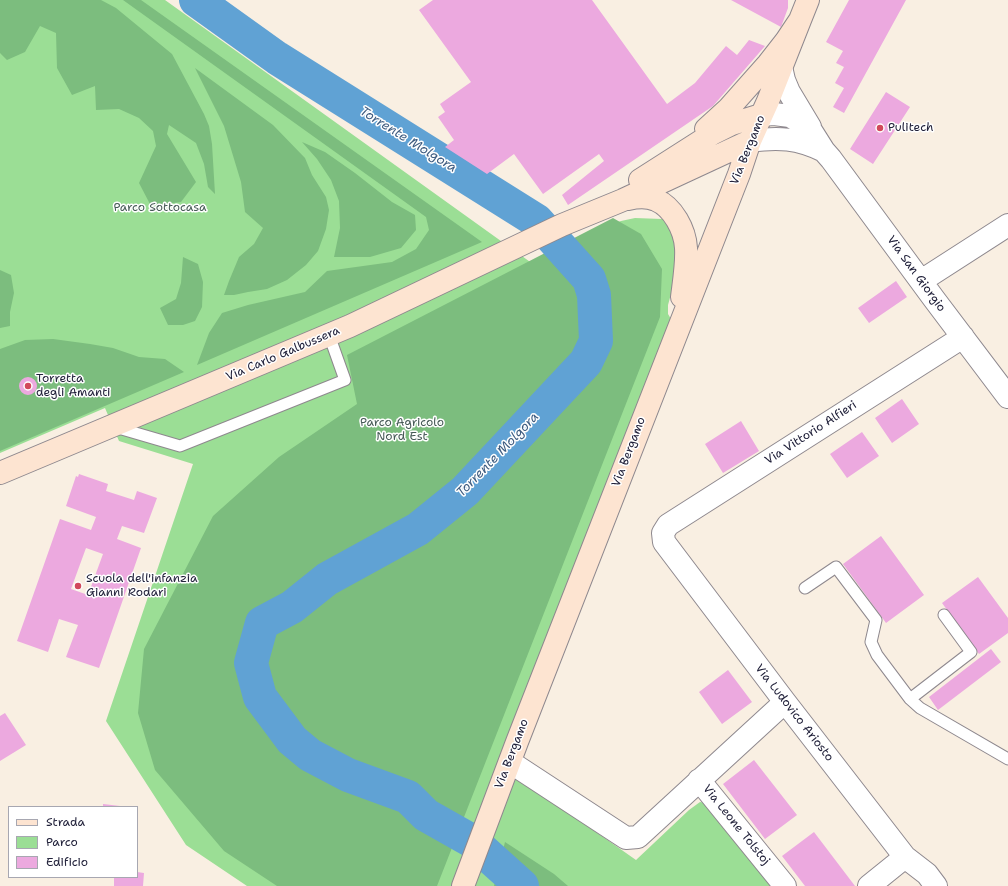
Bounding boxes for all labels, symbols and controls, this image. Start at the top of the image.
water label: Torrente Molgora [357,104,459,176]
street label: Via Bergamo [727,113,769,187]
place label: Pulitech [888,121,934,135]
marker: Pulitech [875,123,885,133]
park label: Parco Sottocasa [113,201,207,215]
street label: Via San Giorgio [884,233,948,315]
street label: Via Carlo Galbussera [224,324,342,384]
place label: Torretta degli Amanti [36,372,111,400]
marker: Torretta degli Amanti [23,381,33,391]
street label: Via Vittorio Alfieri [762,398,860,468]
water label: Torrente Molgora [454,410,542,500]
street label: Via Bergamo [609,415,649,489]
park label: Parco Agricolo Nord Est [360,416,444,444]
place label: Scuola dell'infanzia Gianni Rodari [86,572,197,600]
marker: Scuola dell'infanzia Gianni Rodari [73,581,83,591]
street label: Via Ludovico Ariosto [752,662,836,764]
street label: Via Bergamo [492,717,532,791]
street label: Via Leone Tolstoj [699,782,773,868]
legend [8,806,138,878]
text: Strada [46,814,85,830]
text: Parco [46,834,78,850]
text: Edificio [46,854,88,870]

